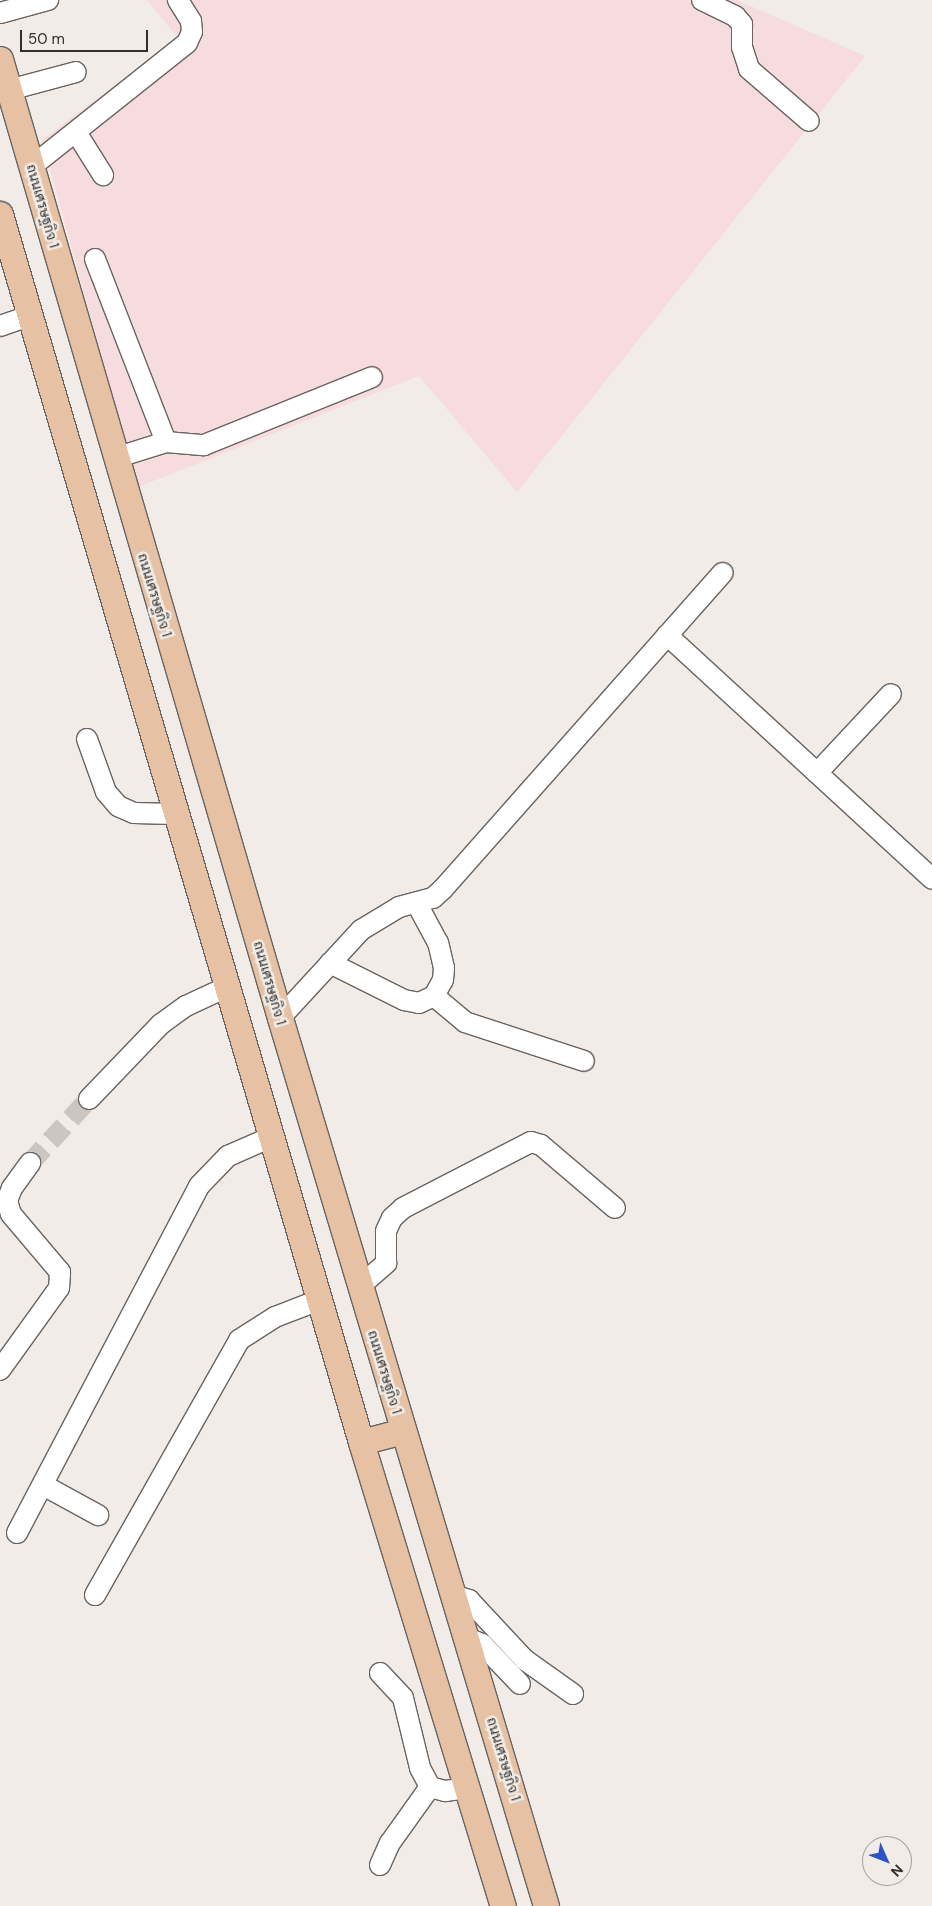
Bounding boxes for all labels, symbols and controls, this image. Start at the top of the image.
scale bar [22,20,150,52]
text: 50 m [28,29,65,49]
street label: ถนนเศรษฐกิจ 1 [23,162,63,250]
street label: ถนนเศรษฐกิจ 1 [134,551,176,639]
street label: ถนนเศรษฐกิจ 1 [250,939,290,1027]
street label: ถนนเศรษฐกิจ 1 [364,1328,406,1416]
street label: ถนนเศรษฐกิจ 1 [483,1715,525,1803]
north arrow [862,1836,912,1886]
text: N [887,1861,907,1881]

